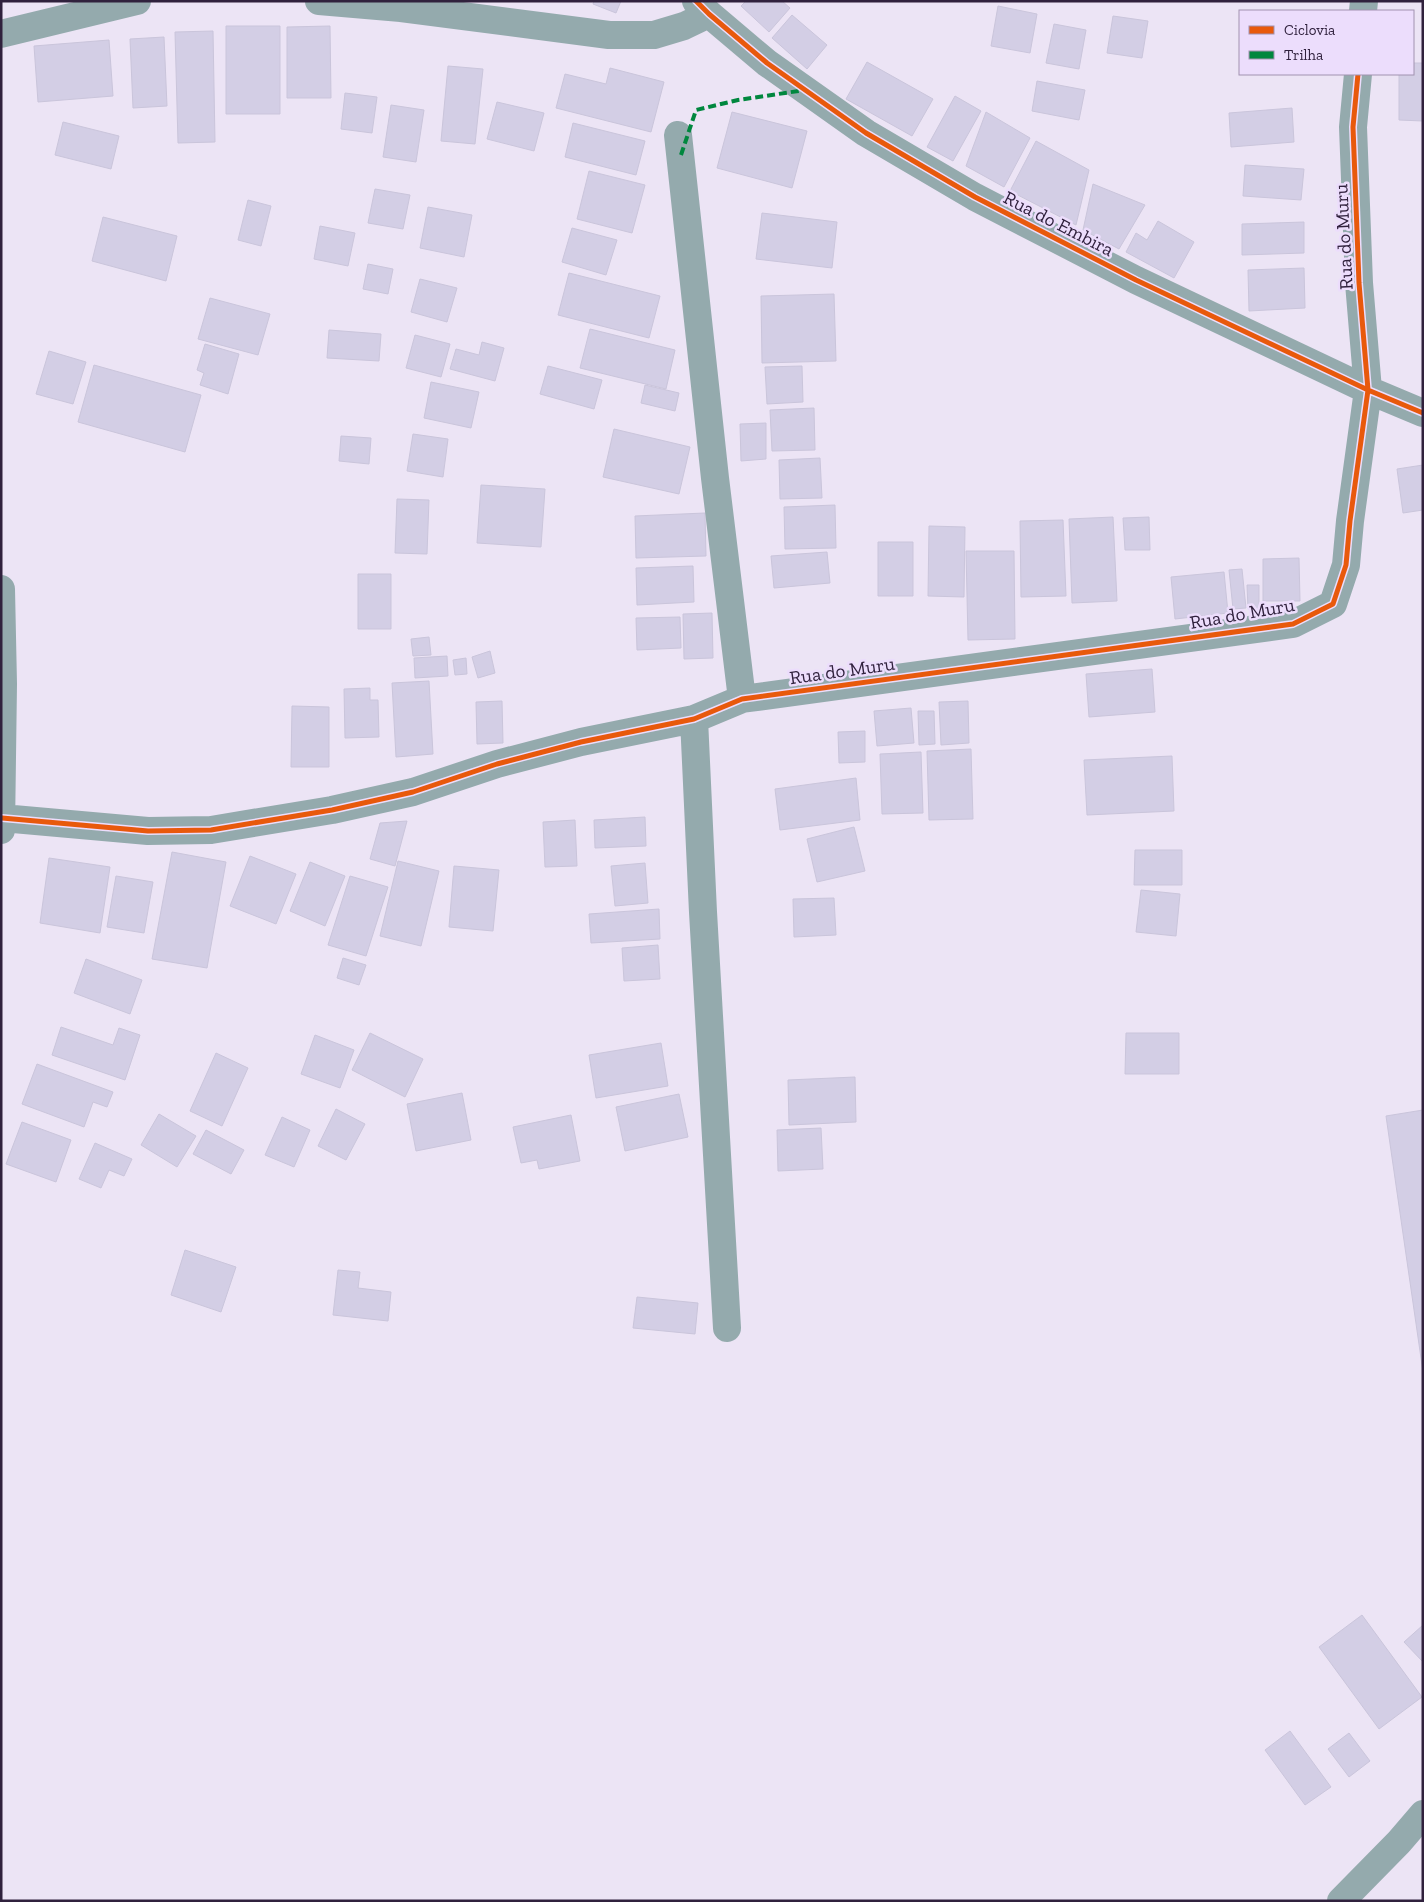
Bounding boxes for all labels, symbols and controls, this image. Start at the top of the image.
legend [1239,10,1414,75]
text: Ciclovia [1284,21,1335,39]
text: Trilha [1284,46,1323,64]
street label: Rua do Muru [1329,183,1358,291]
street label: Rua do Embira [1000,186,1118,261]
street label: Rua do Muru [1188,593,1297,634]
street label: Rua do Muru [788,652,897,689]

